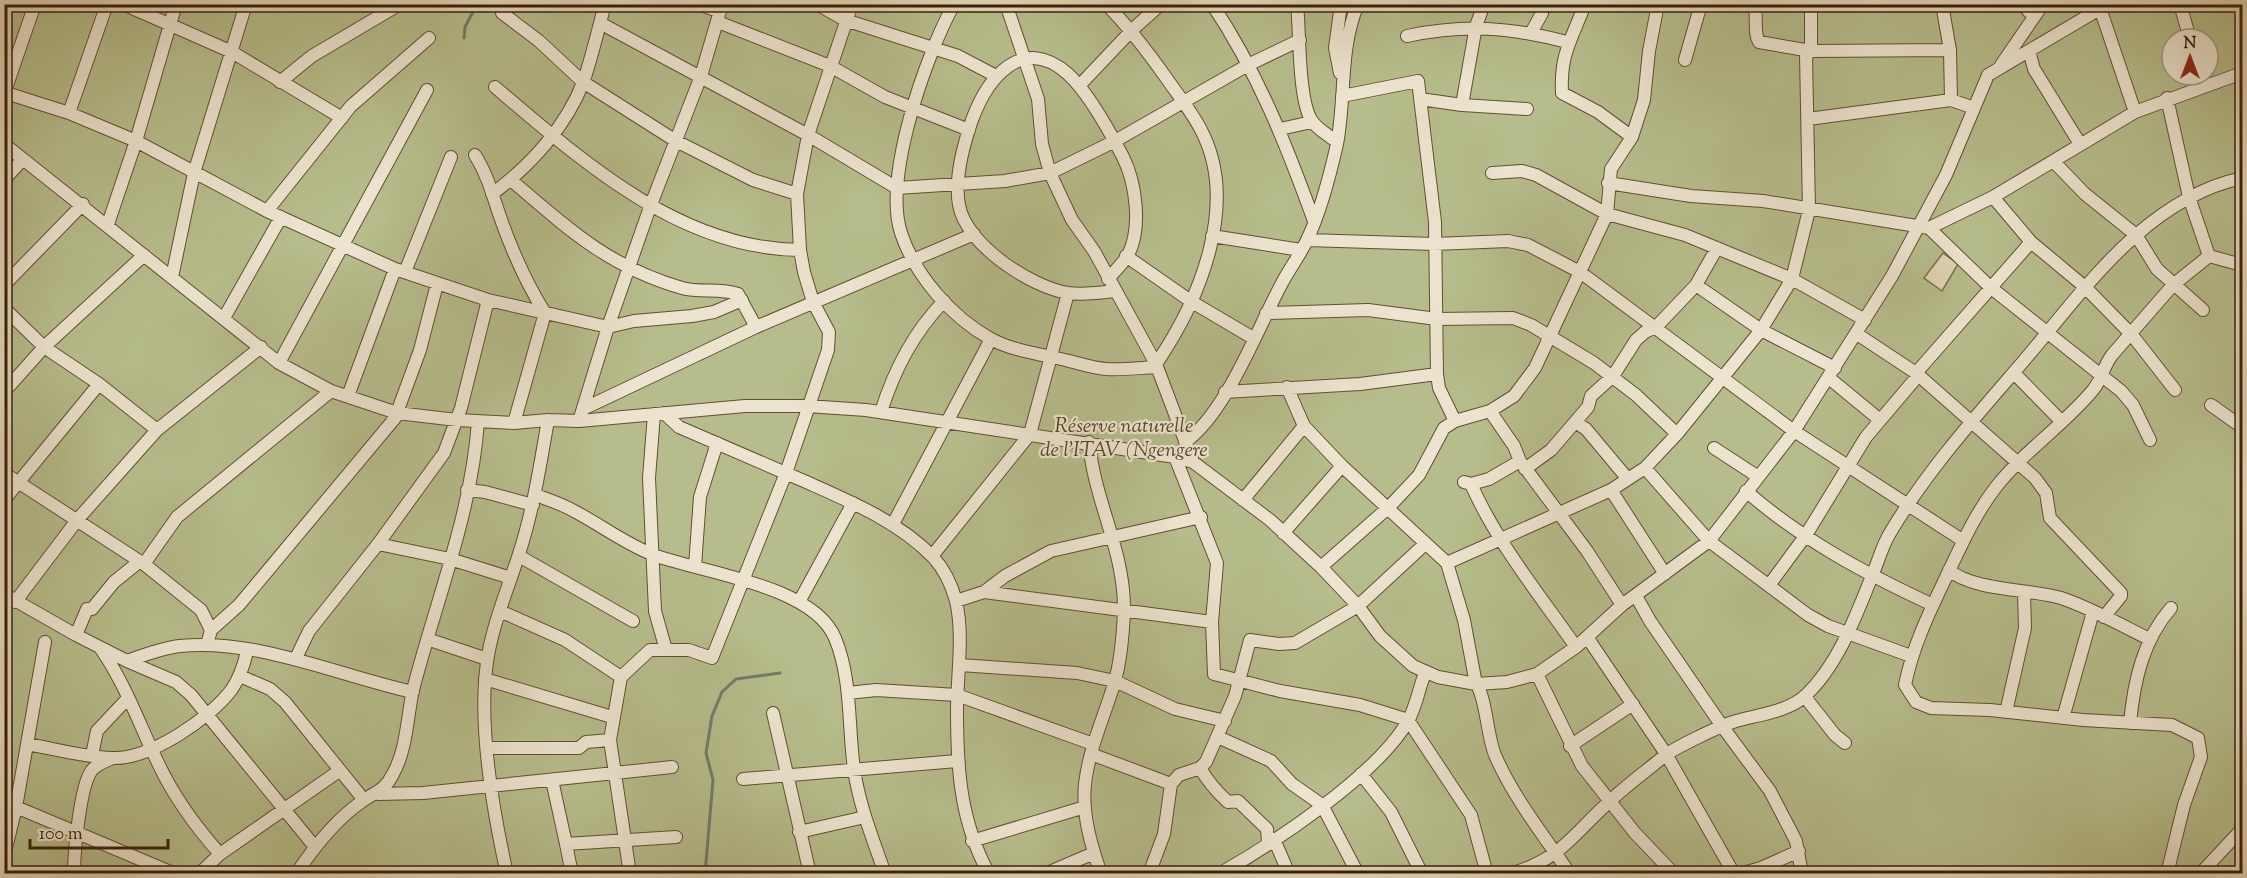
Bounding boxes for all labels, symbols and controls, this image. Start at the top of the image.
north arrow [2160,27,2220,87]
text: N [2184,33,2197,56]
park label: Réserve naturelle de l'ITAV (Ngengere [1040,412,1208,466]
scale bar [30,812,168,850]
text: 100 m [39,822,83,848]

